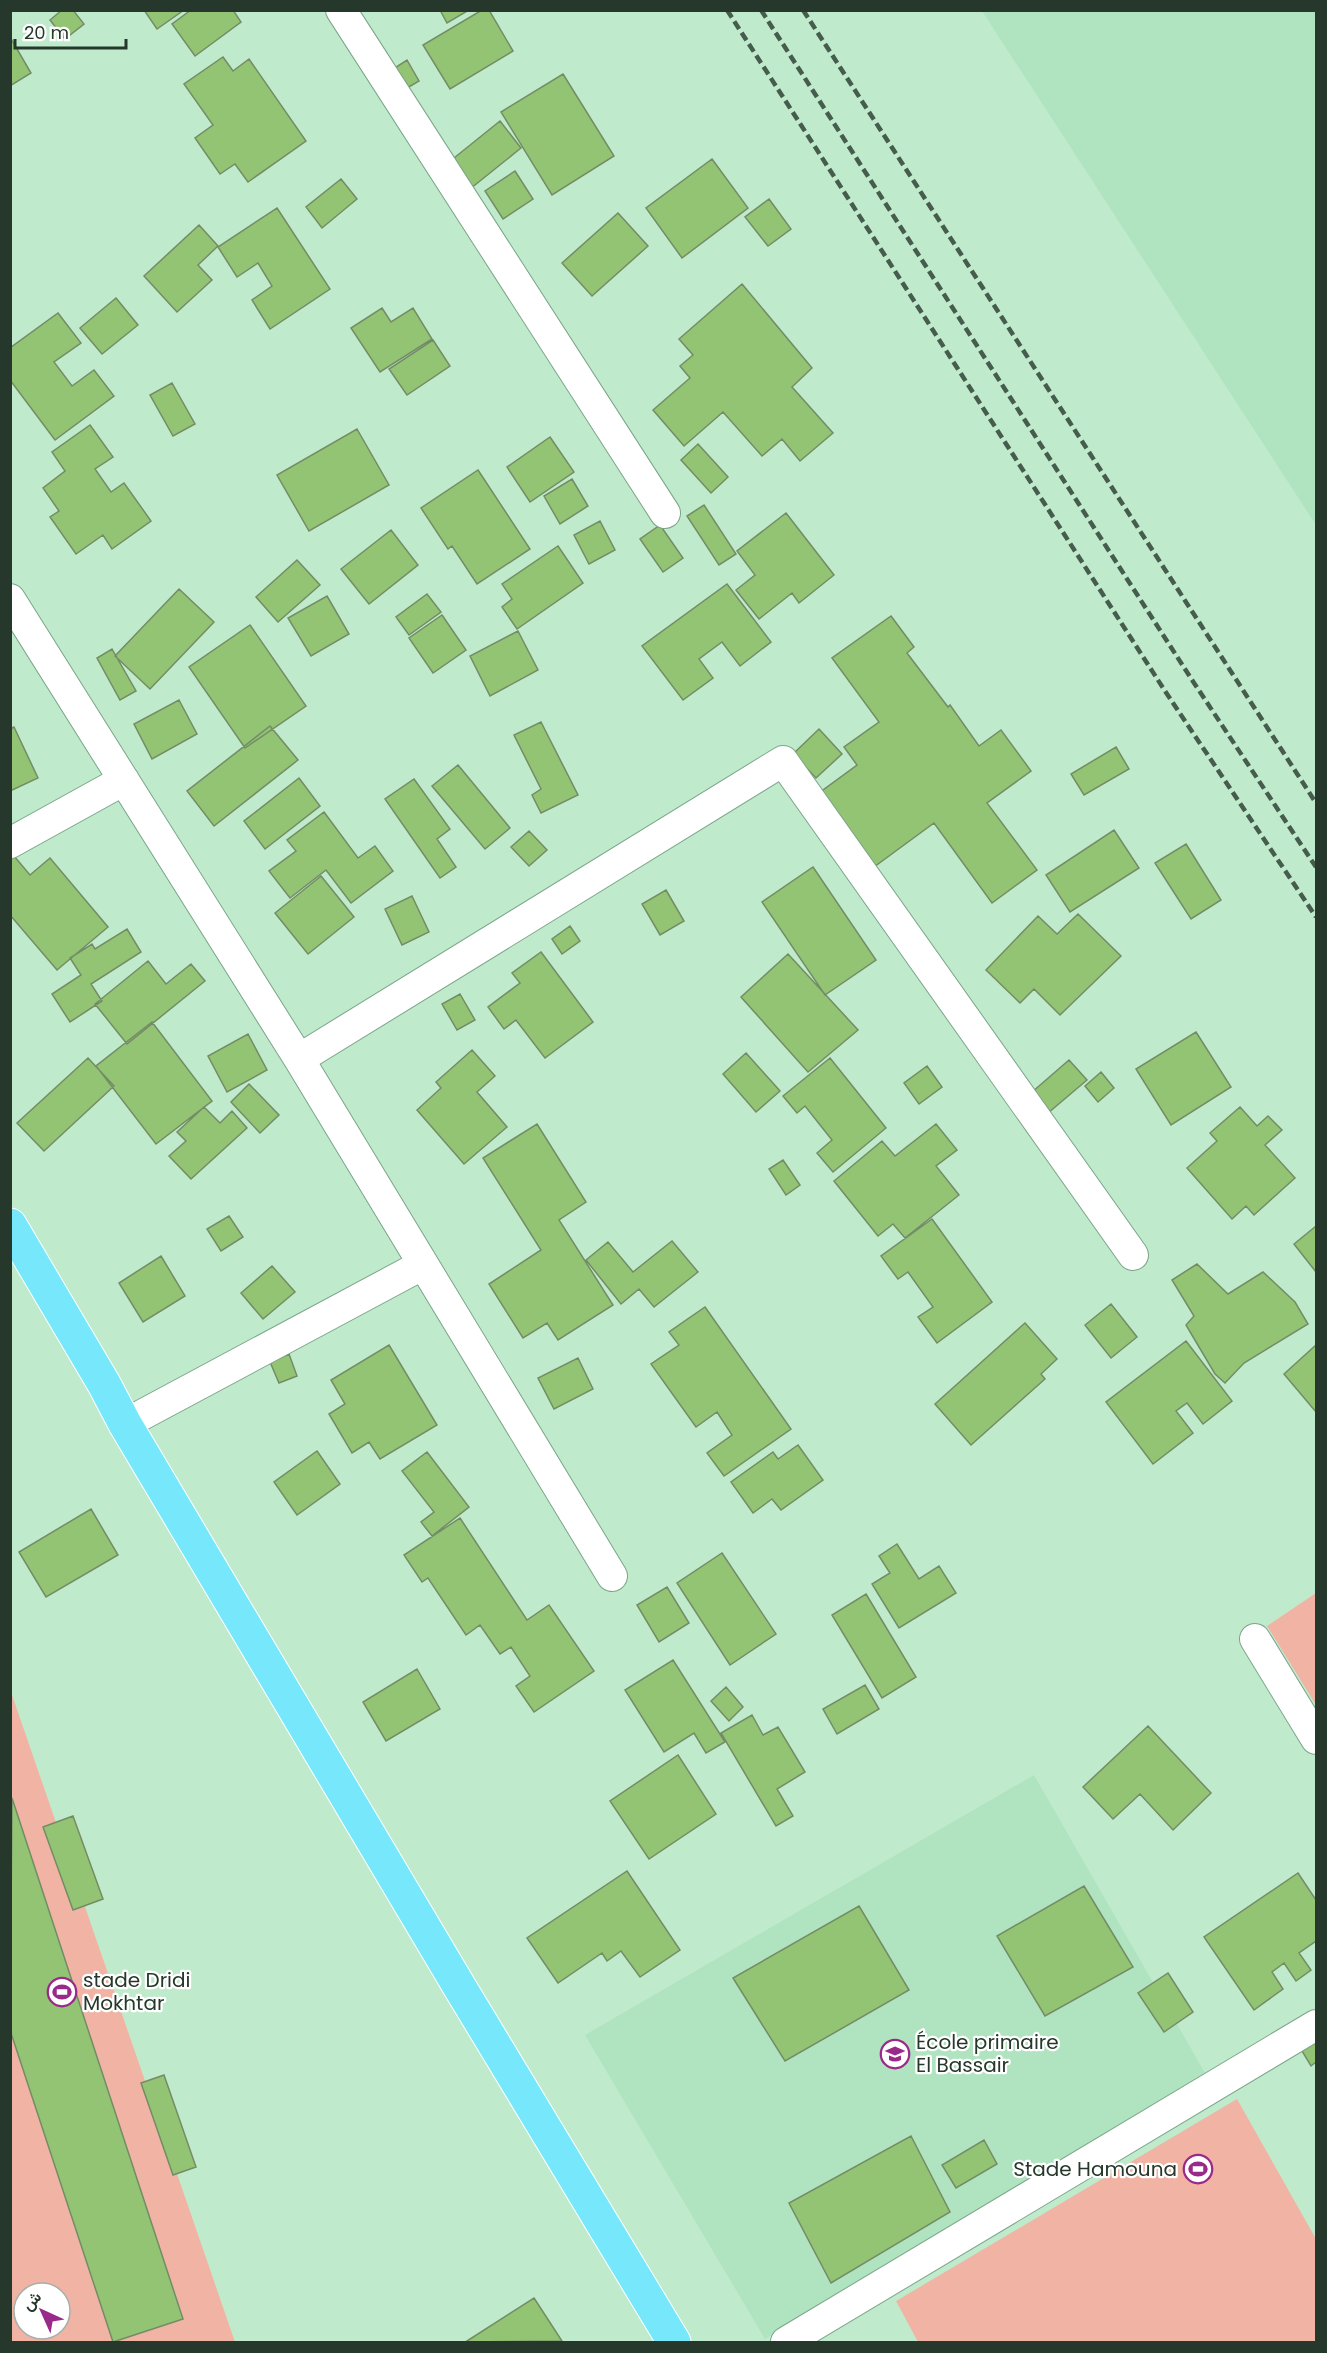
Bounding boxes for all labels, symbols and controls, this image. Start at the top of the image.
scale bar [15,12,126,50]
text: 20 m [24,20,69,45]
place label: stade Dridi Mokhtar [83,1966,190,2017]
sports icon: stade Dridi Mokhtar [46,1976,78,2008]
place label: École primaire El Bassair [916,2028,1059,2079]
school or university icon: École primaire El Bassair [879,2038,911,2070]
sports icon: Stade Hamouna [1182,2153,1214,2185]
place label: Stade Hamouna [1013,2155,1177,2183]
north arrow [12,2281,72,2341]
text: ش [17,2286,47,2316]

